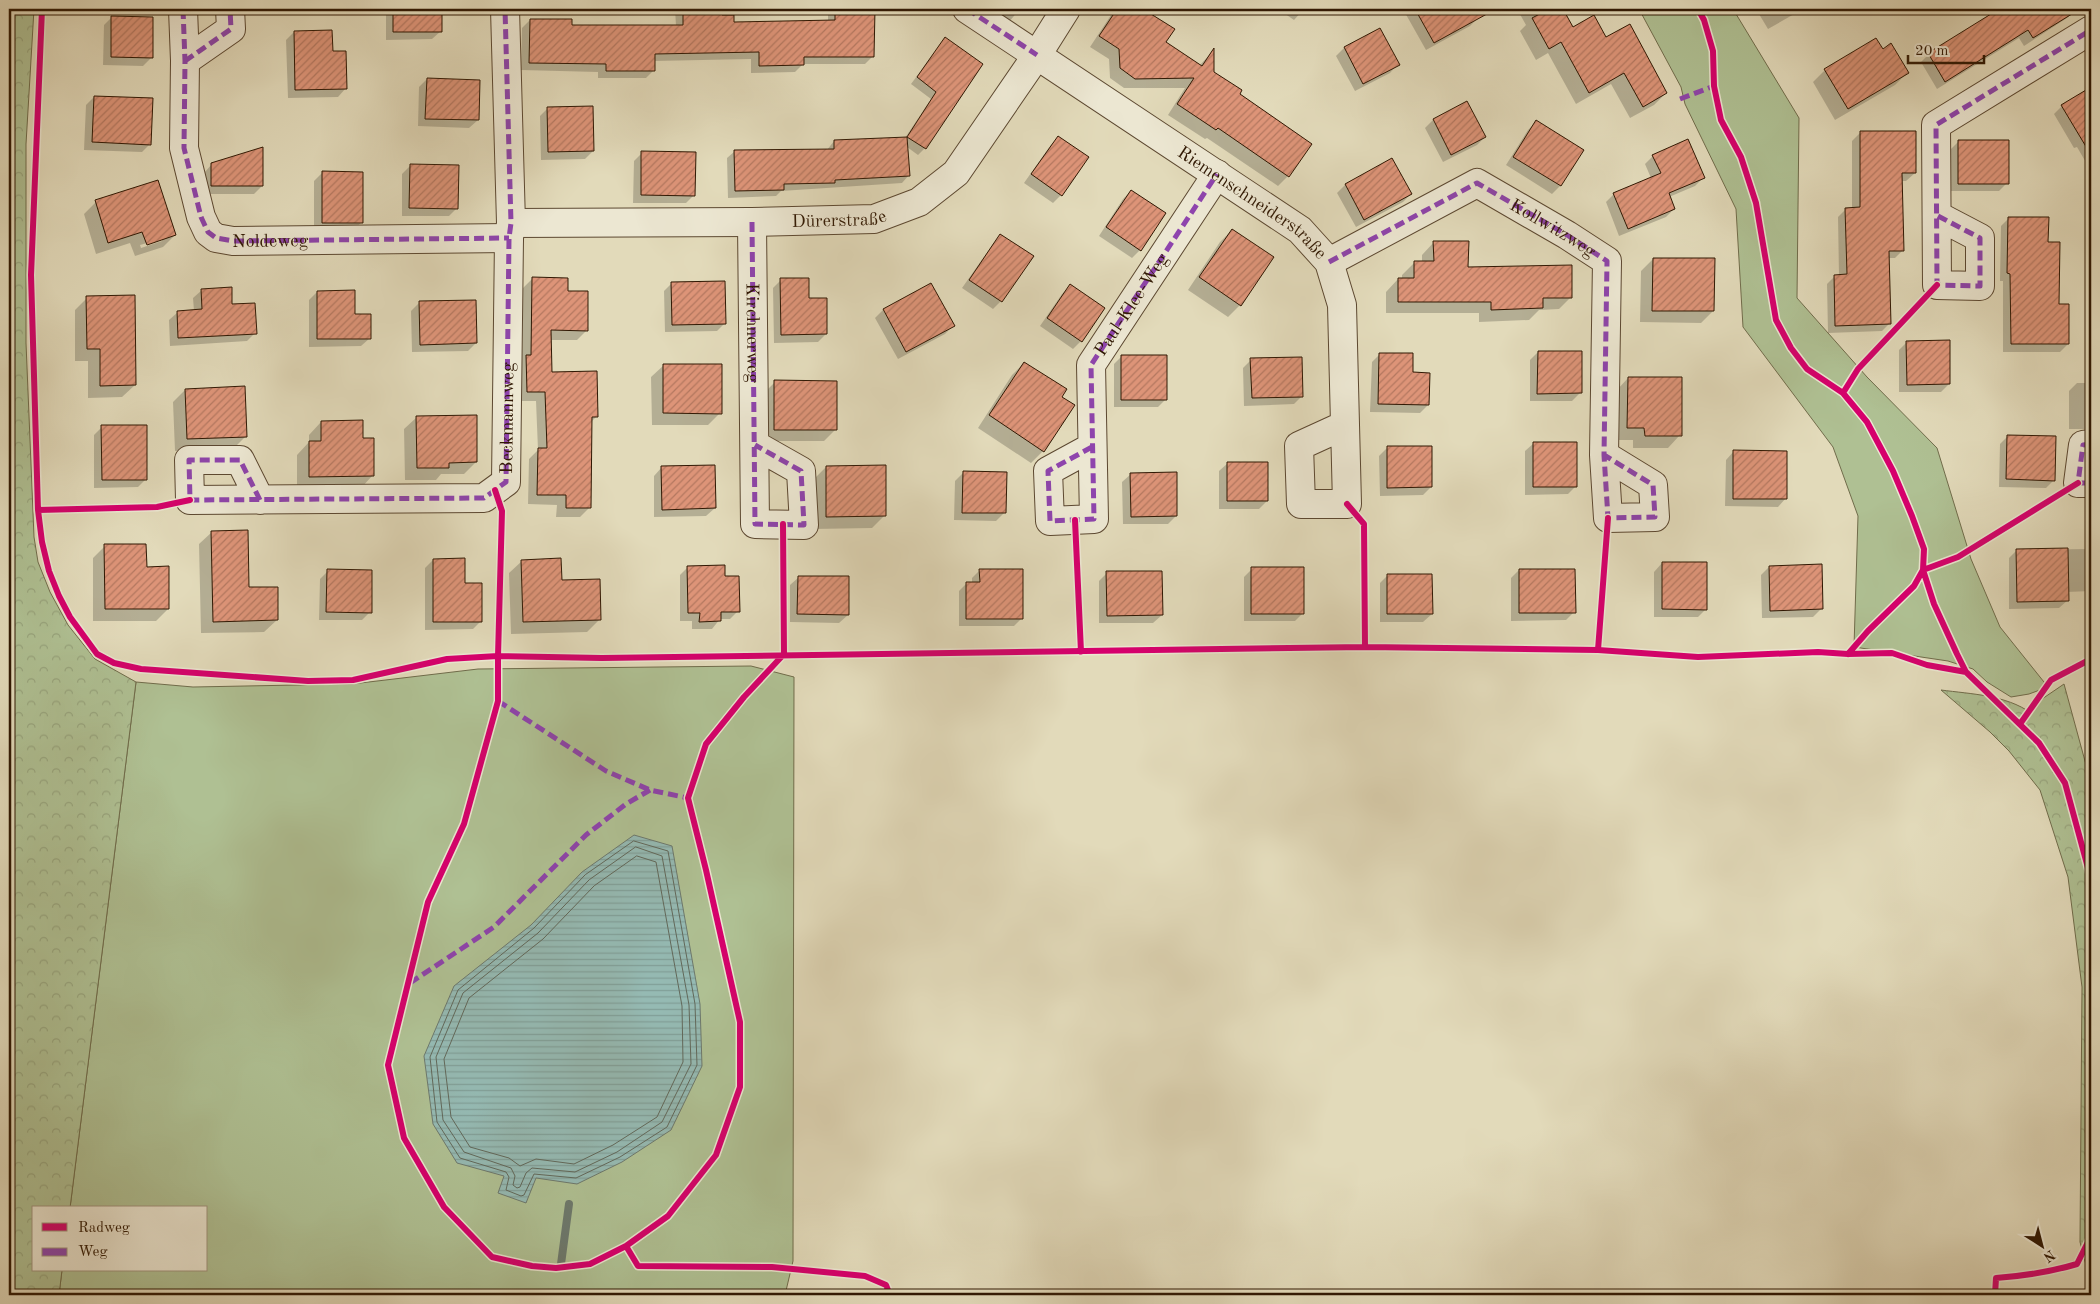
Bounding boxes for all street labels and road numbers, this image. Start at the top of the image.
street label: Riemenschneiderstraße [1174,143,1330,263]
street label: Kollwitzweg [1507,196,1599,261]
street label: Dürerstraße [791,207,889,231]
street label: Noldeweg [232,232,309,251]
street label: Paul-Klee-Weg [1092,250,1172,359]
street label: Kirchnerweg [743,283,762,383]
street label: Beckmannweg [498,362,517,474]

